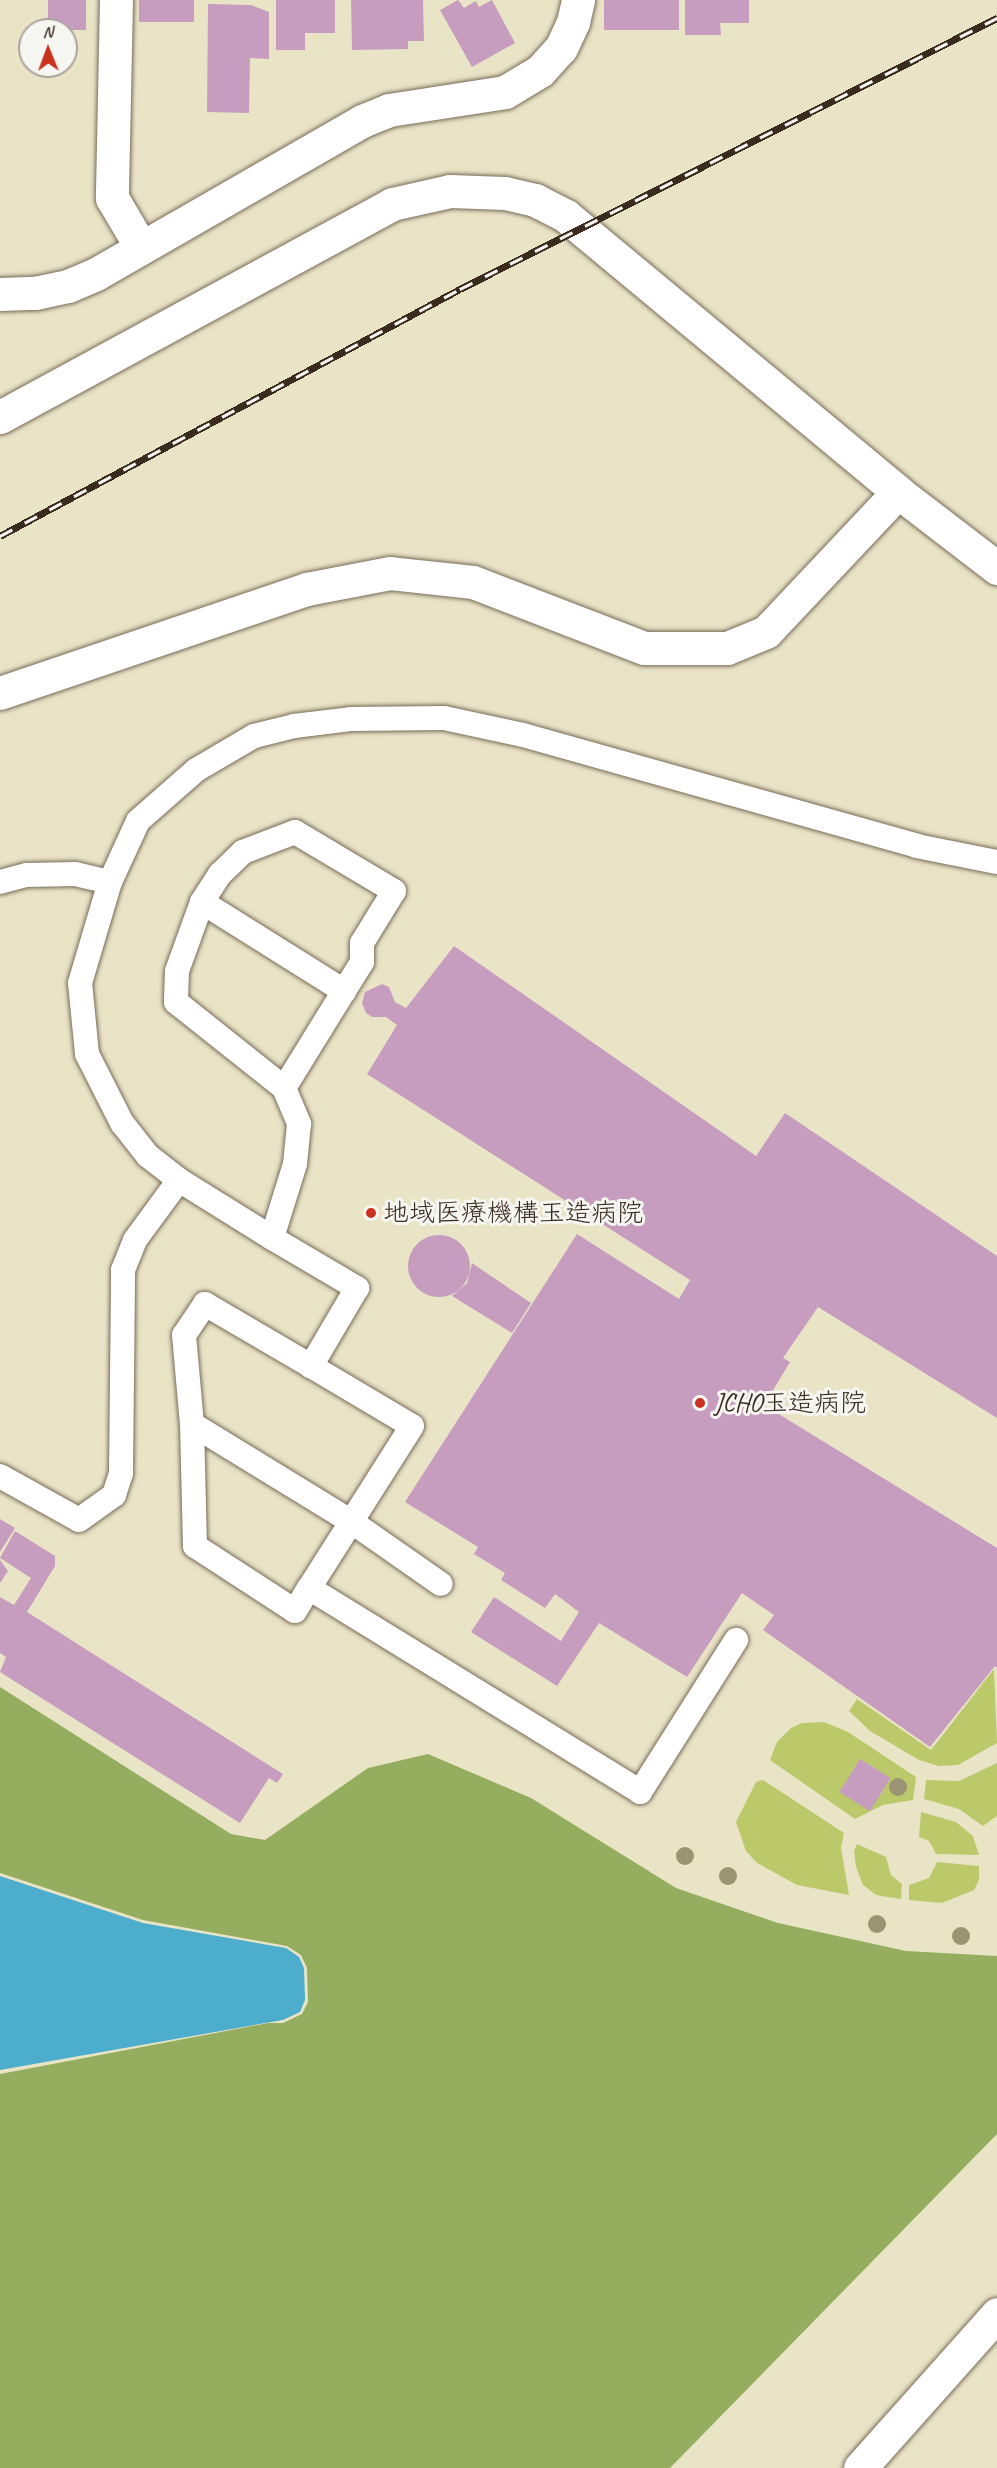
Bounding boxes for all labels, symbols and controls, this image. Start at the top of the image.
north arrow [18,18,78,78]
text: N [43,22,53,42]
place label: 地域医療機構玉造病院 [383,1197,643,1229]
marker: 地域医療機構玉造病院 [364,1206,378,1220]
place label: JCHO玉造病院 [714,1387,866,1419]
marker: JCHO玉造病院 [691,1394,709,1412]

